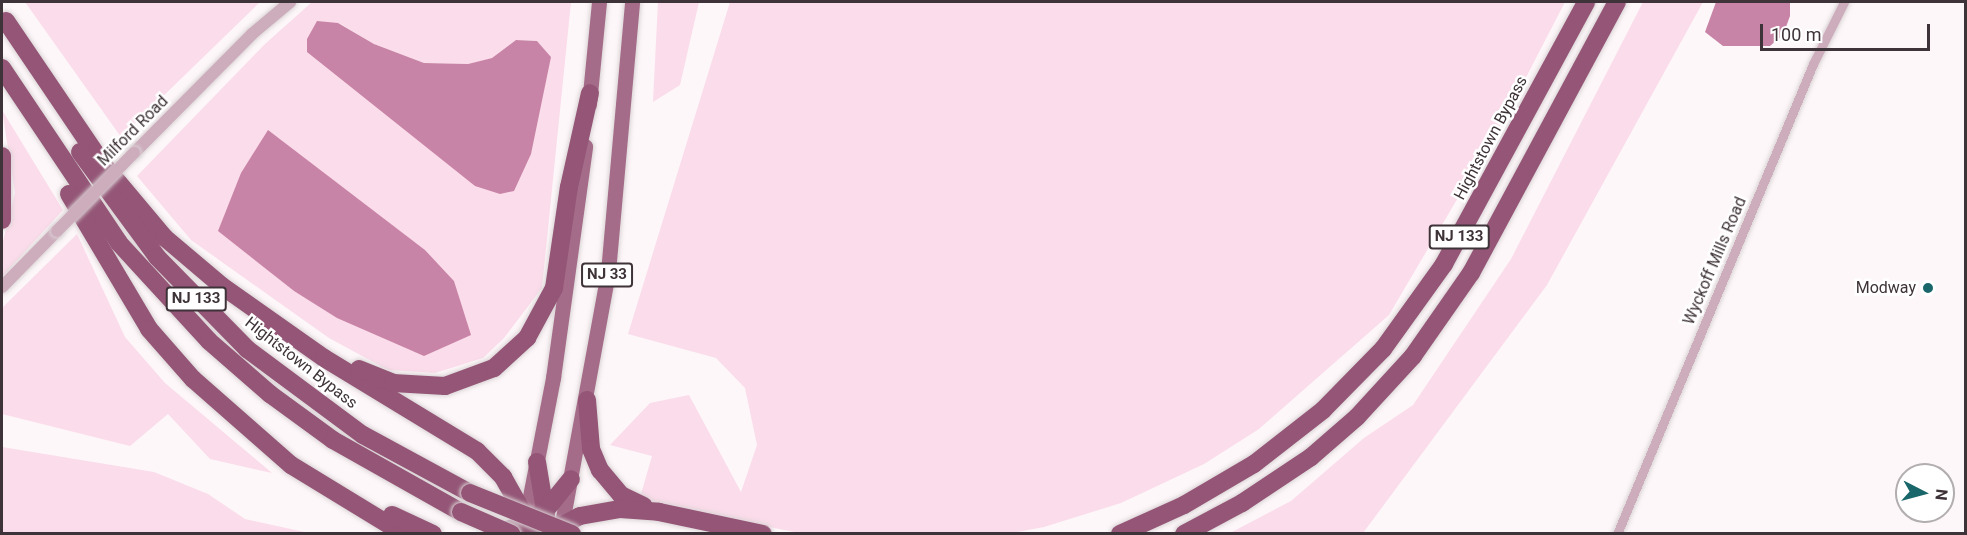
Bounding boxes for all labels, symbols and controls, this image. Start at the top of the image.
scale bar [1763,12,1932,50]
text: 100 m [1771,24,1822,45]
street label: Hightstown Bypass [1450,73,1532,203]
street label: Milford Road [94,92,172,170]
street label: Wyckoff Mills Road [1679,194,1751,328]
road number: NJ 133 [1428,225,1490,249]
road number: NJ 33 [580,263,634,287]
place label: Modway [1856,278,1916,298]
marker: Modway [1921,281,1935,295]
road number: NJ 133 [164,287,228,311]
street label: Hightstown Bypass [241,313,361,413]
north arrow [1895,463,1955,523]
text: N [1931,488,1951,501]

